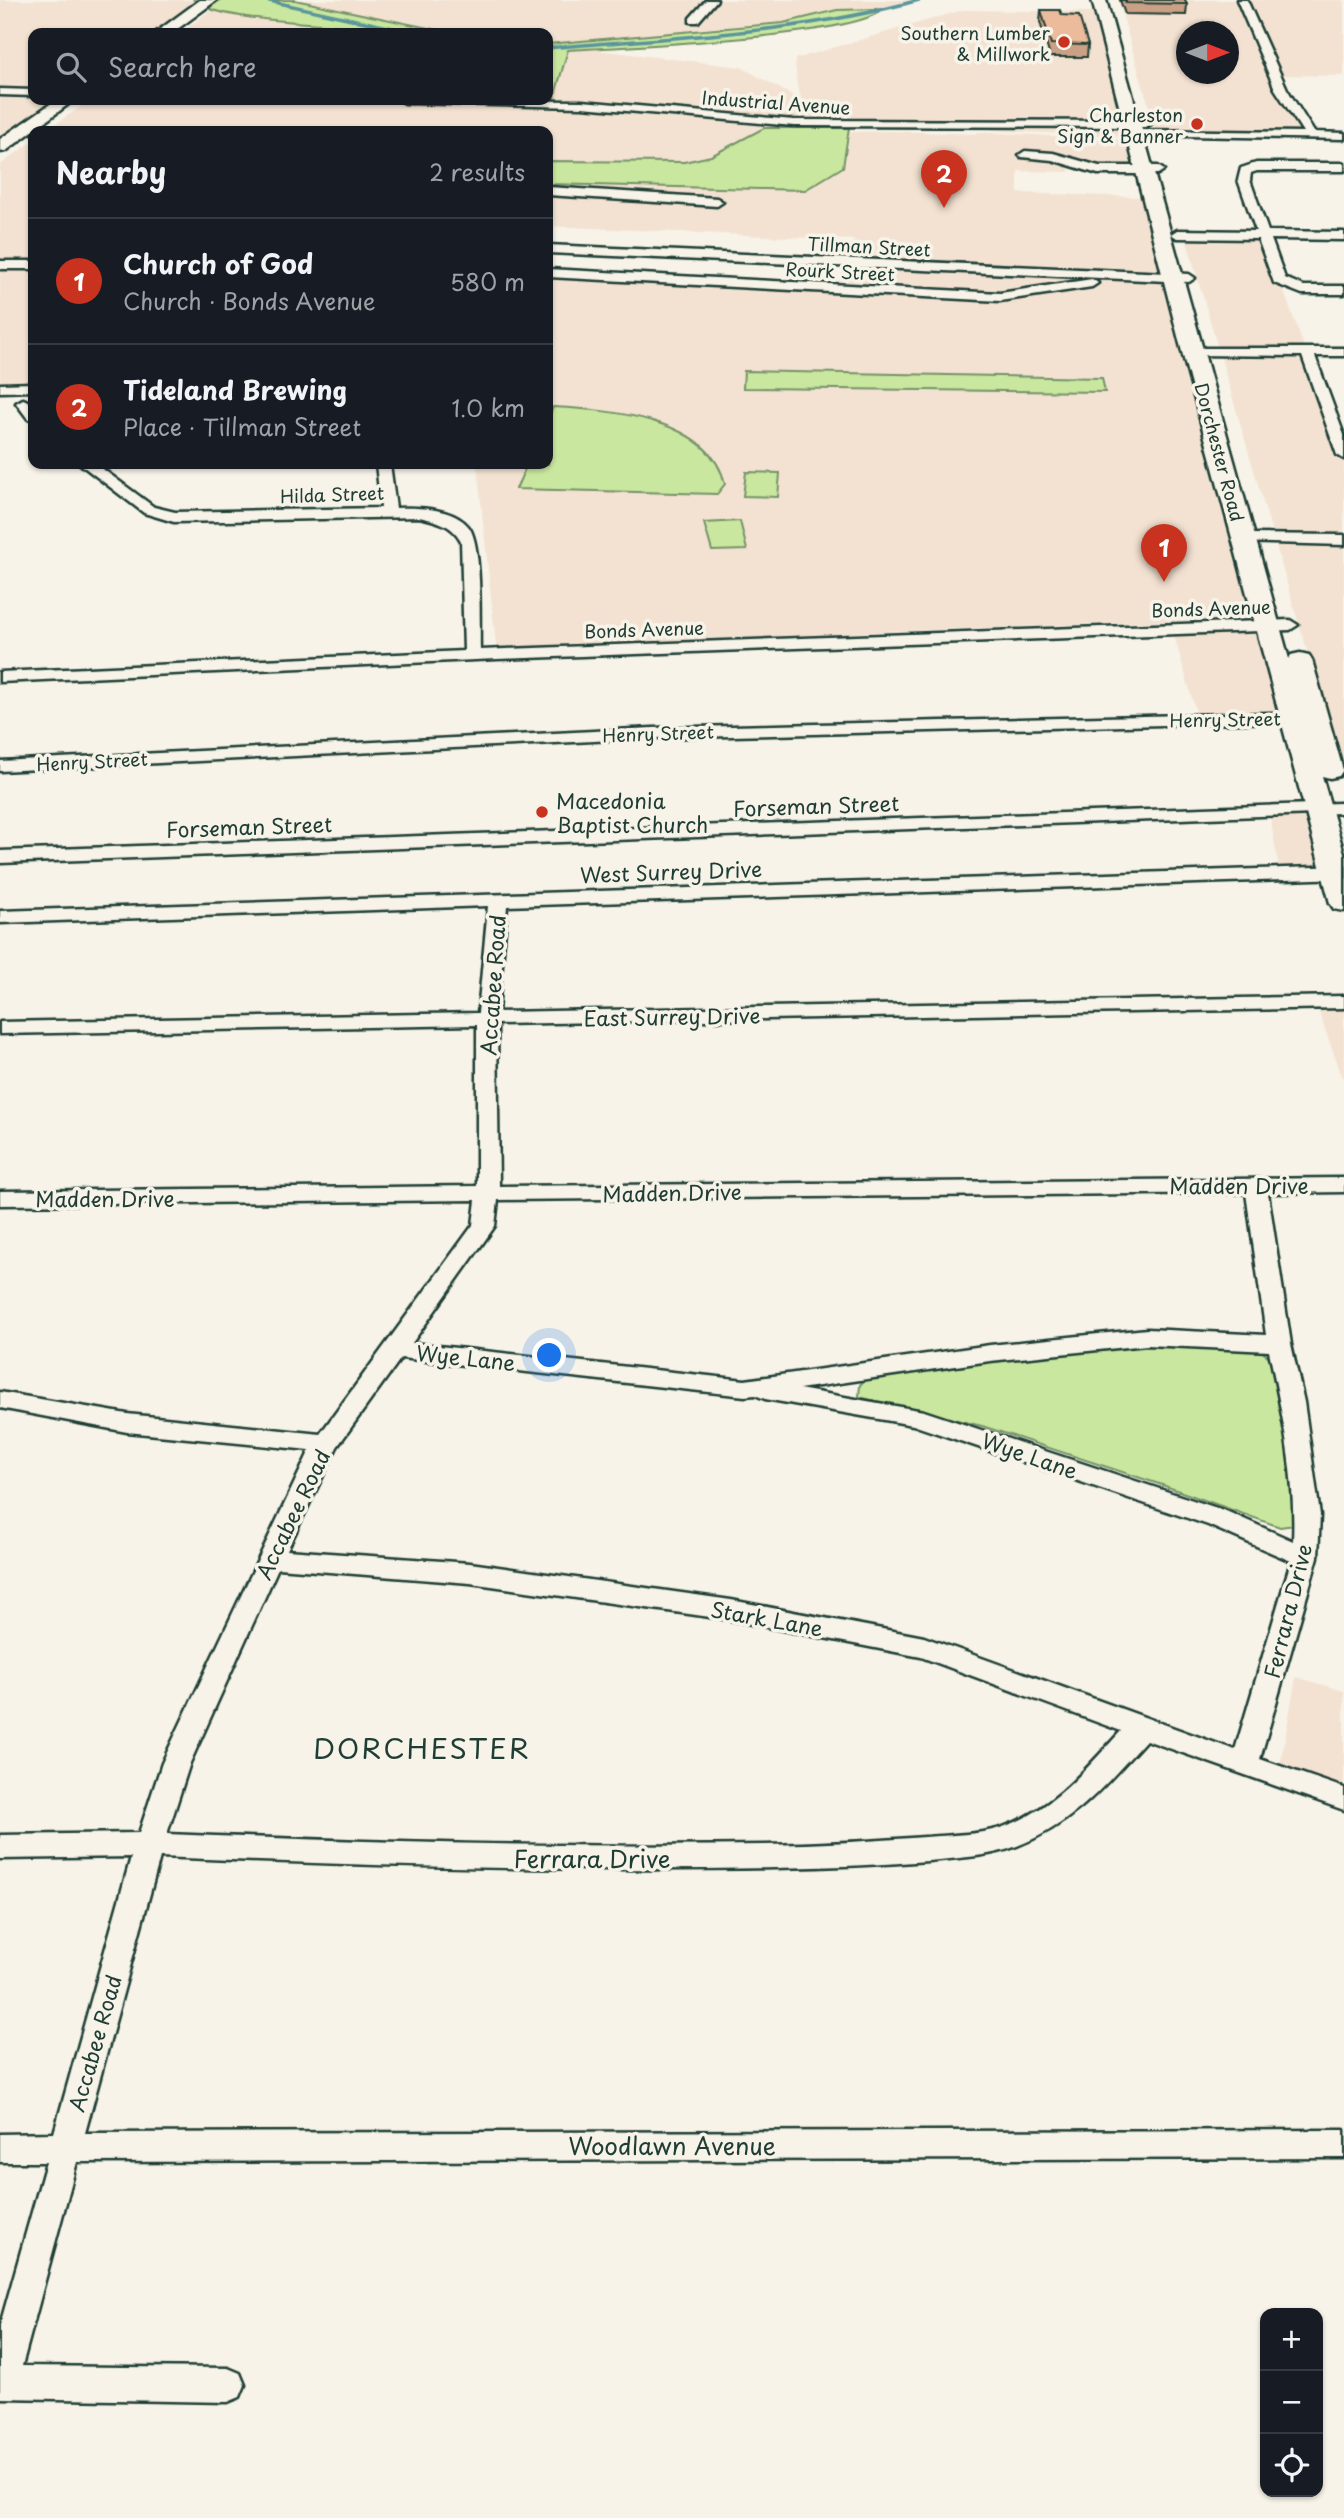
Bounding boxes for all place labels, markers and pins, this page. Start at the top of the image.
place label: Southern Lumber & Millwork [900,19,1051,67]
marker: Southern Lumber & Millwork [1056,34,1072,50]
place label: Charleston Sign & Banner [1057,101,1184,149]
marker: Charleston Sign & Banner [1189,116,1205,132]
pin: 2 [921,150,967,208]
pin: 1 [1141,524,1187,582]
place label: Macedonia Baptist Church [556,784,708,840]
marker: Macedonia Baptist Church [534,804,550,820]

